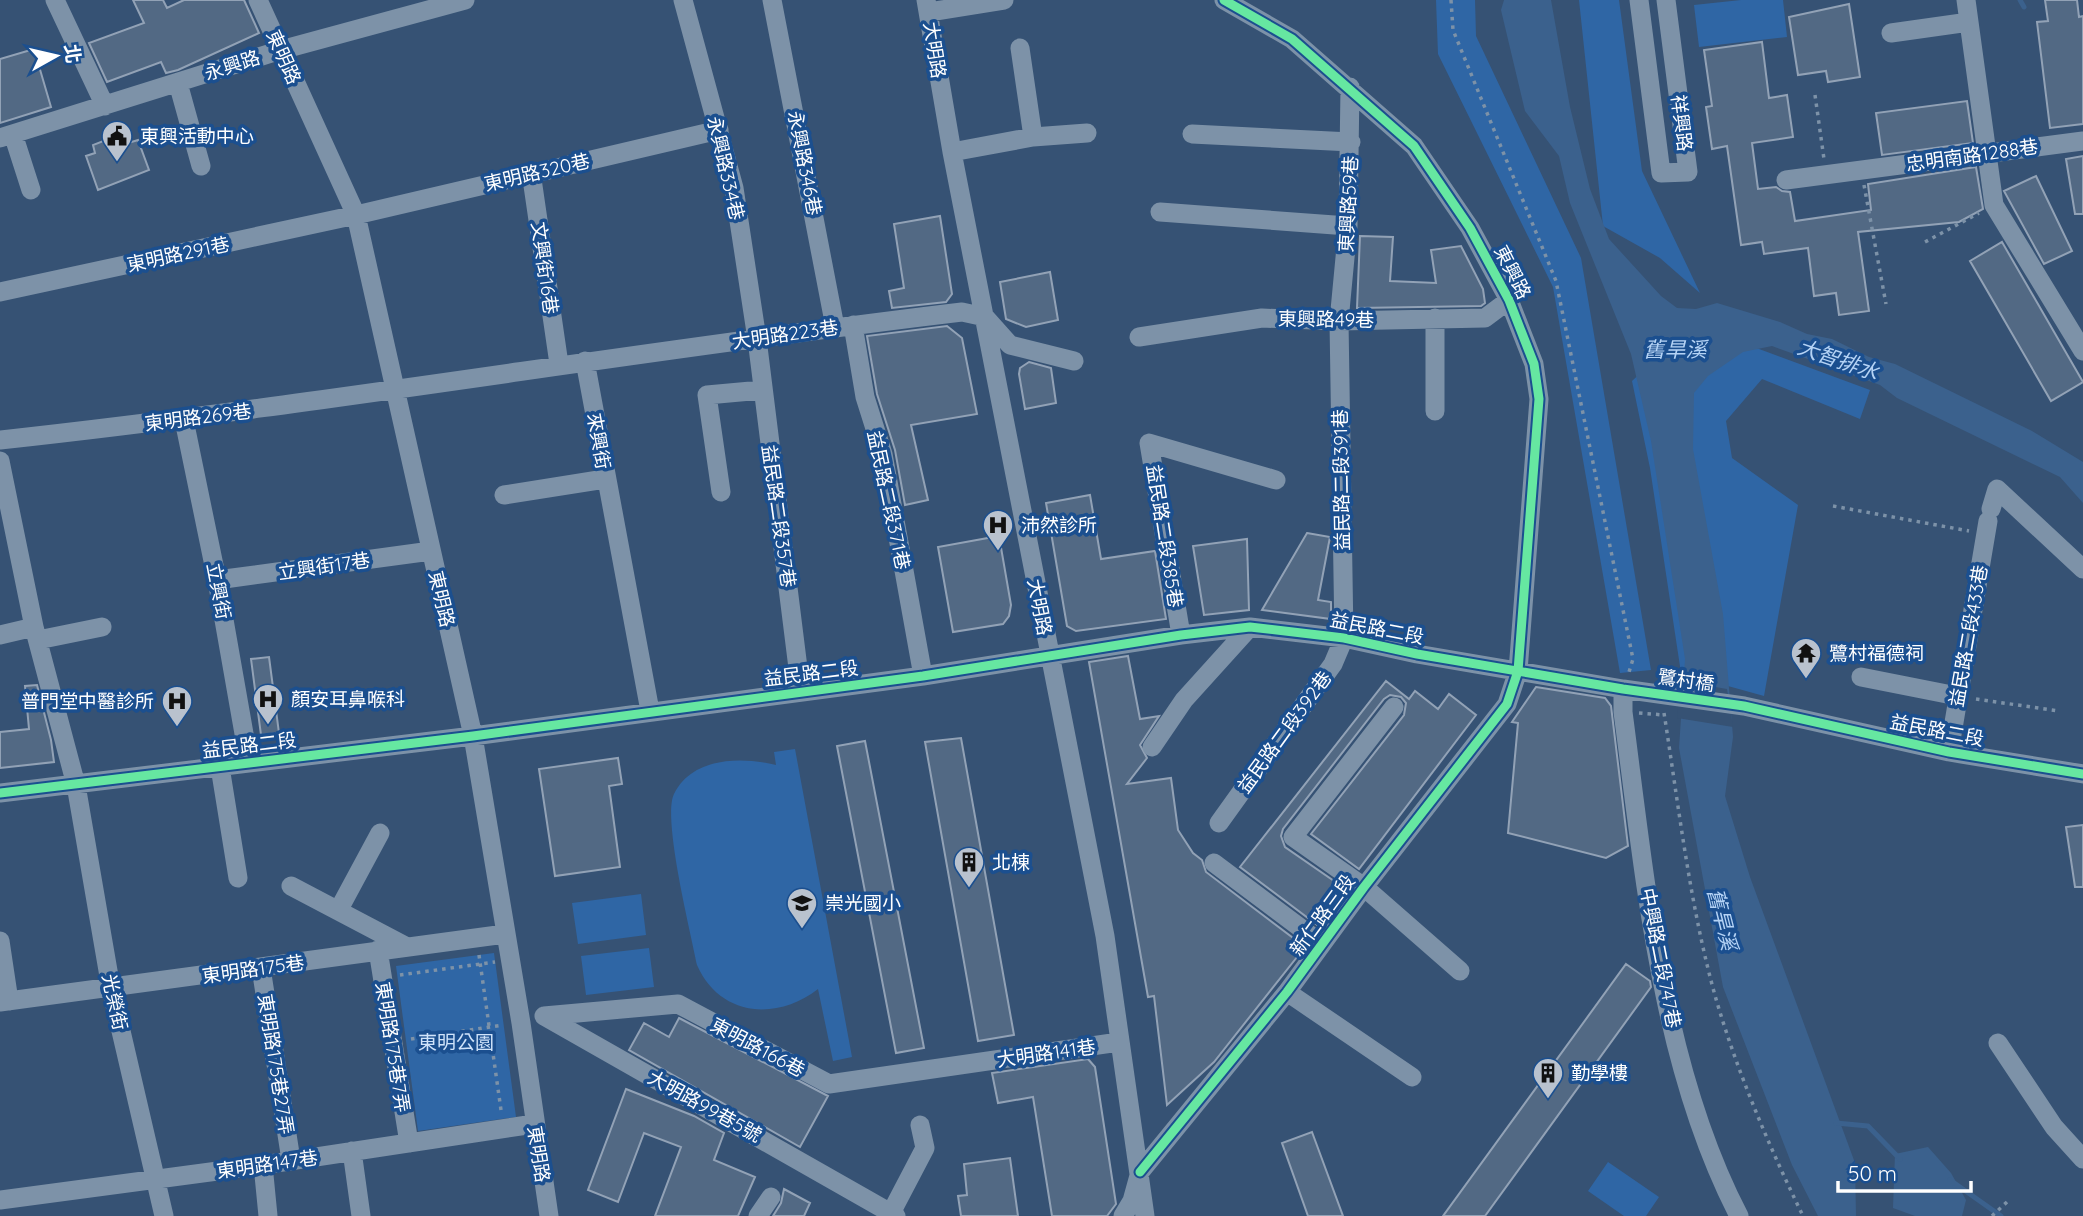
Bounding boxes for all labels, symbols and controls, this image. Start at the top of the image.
street label: 大明路 [919,20,951,80]
north arrow [21,21,91,91]
street label: 東明路 [261,26,307,88]
text: 北 [60,43,86,65]
street label: 永興路 [201,45,263,85]
street label: 祥興路 [1667,93,1697,153]
street label: 永興路346巷 [783,109,827,217]
street label: 永興路334巷 [702,114,750,222]
public building icon: 東興活動中心 [100,119,134,163]
place label: 東興活動中心 [140,124,254,148]
street label: 忠明南路1288巷 [1904,134,2040,176]
street label: 東明路320巷 [482,148,592,196]
street label: 東興路59巷 [1333,155,1363,253]
street label: 文興街16巷 [527,220,563,316]
street label: 東明路291巷 [124,231,232,277]
street label: 東興路 [1489,241,1537,303]
street label: 東興路49巷 [1278,306,1374,332]
street label: 大明路223巷 [730,315,840,353]
water label: 大智排水 [1794,333,1883,385]
water label: 舊旱溪 [1644,336,1709,362]
street label: 東明路269巷 [143,399,253,435]
street label: 益民路二段391巷 [1328,409,1354,551]
street label: 來興街 [582,411,616,471]
street label: 益民路二段371巷 [863,428,915,572]
street label: 益民路二段357巷 [757,443,801,589]
street label: 益民路二段385巷 [1142,463,1188,609]
hospital icon: 沛然診所 [981,508,1015,552]
place label: 沛然診所 [1021,513,1097,537]
street label: 立興街17巷 [276,548,372,584]
street label: 立興街 [202,561,236,621]
street label: 益民路二段433巷 [1944,563,1992,709]
street label: 東明路 [424,569,460,629]
street label: 大明路 [1023,577,1057,637]
street label: 益民路二段 [1328,607,1426,649]
temple icon: 鷺村福德祠 [1789,636,1823,680]
place label: 鷺村福德祠 [1829,641,1924,665]
street label: 益民路二段 [762,655,860,691]
street label: 鷺村橋 [1656,664,1716,696]
street label: 益民路二段392巷 [1232,666,1336,798]
hospital icon: 顏安耳鼻喉科 [251,682,285,726]
hospital icon: 普門堂中醫診所 [160,684,194,728]
place label: 顏安耳鼻喉科 [291,687,405,711]
place label: 普門堂中醫診所 [21,689,154,713]
street label: 益民路二段 [1888,709,1986,751]
street label: 益民路二段 [200,727,298,763]
building icon: 北棟 [952,845,986,889]
place label: 北棟 [992,850,1030,874]
street label: 新仁路三段 [1284,870,1360,960]
water label: 舊旱溪 [1703,885,1744,955]
school or university icon: 崇光國小 [785,886,819,930]
street label: 中興路二段747巷 [1636,886,1686,1030]
place label: 崇光國小 [825,891,901,915]
street label: 東明路175巷 [200,950,306,988]
street label: 光榮街 [97,972,133,1032]
street label: 東明路175巷7弄 [371,980,415,1114]
street label: 東明路175巷27弄 [253,992,299,1136]
street label: 東明路166巷 [707,1012,809,1082]
park label: 東明公園 [418,1030,494,1054]
street label: 大明路141巷 [995,1034,1097,1072]
building icon: 勤學樓 [1531,1056,1565,1100]
place label: 勤學樓 [1571,1061,1628,1085]
street label: 大明路99巷5號 [644,1065,766,1147]
street label: 東明路 [523,1124,555,1184]
street label: 東明路147巷 [215,1145,319,1183]
scale bar [1838,1150,1971,1194]
text: 50 m [1848,1160,1897,1186]

